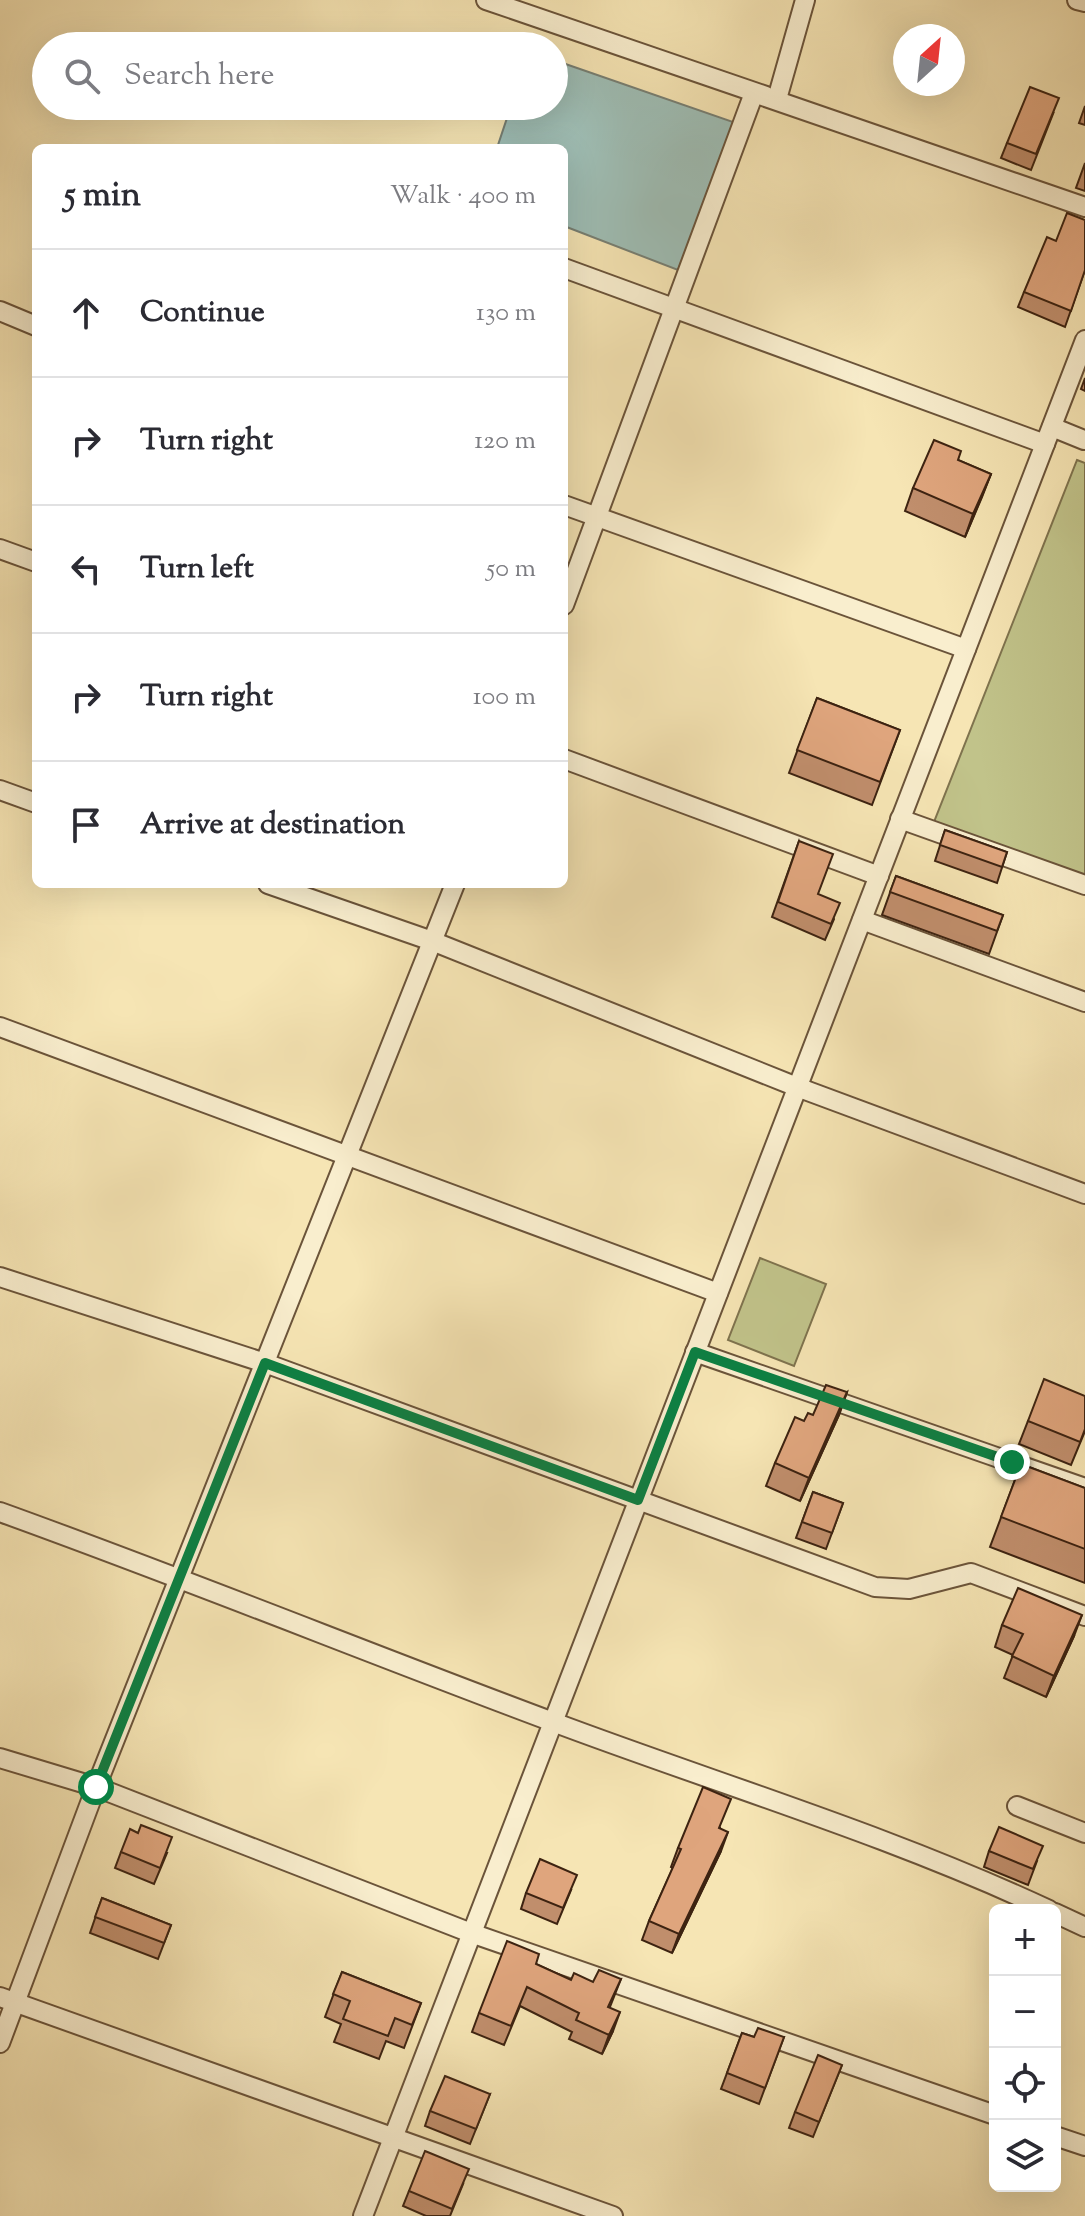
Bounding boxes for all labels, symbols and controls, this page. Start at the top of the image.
north arrow [893,24,965,96]
search box [32,32,568,120]
icon: search [60,54,104,98]
text: Search here [124,55,274,98]
text: 5 min [64,172,141,221]
text: Walk · 400 m [390,178,536,215]
icon: ahead [64,291,108,335]
text: Continue [140,292,265,335]
text: 130 m [476,295,536,332]
icon: right [64,419,108,463]
text: Turn right [140,420,273,463]
text: 120 m [474,423,536,460]
icon: left [64,547,108,591]
text: Turn left [140,548,254,591]
text: 50 m [486,551,536,588]
icon: right [64,675,108,719]
text: Turn right [140,676,273,719]
text: 100 m [473,679,536,716]
icon: arrive [64,803,108,847]
text: Arrive at destination [140,804,405,847]
route end [994,1444,1030,1480]
route start [78,1769,114,1805]
map controls [989,1904,1061,2192]
button: + [989,1904,1061,1976]
button: − [989,1976,1061,2048]
button: locate [989,2048,1061,2120]
button: layers [989,2120,1061,2192]

